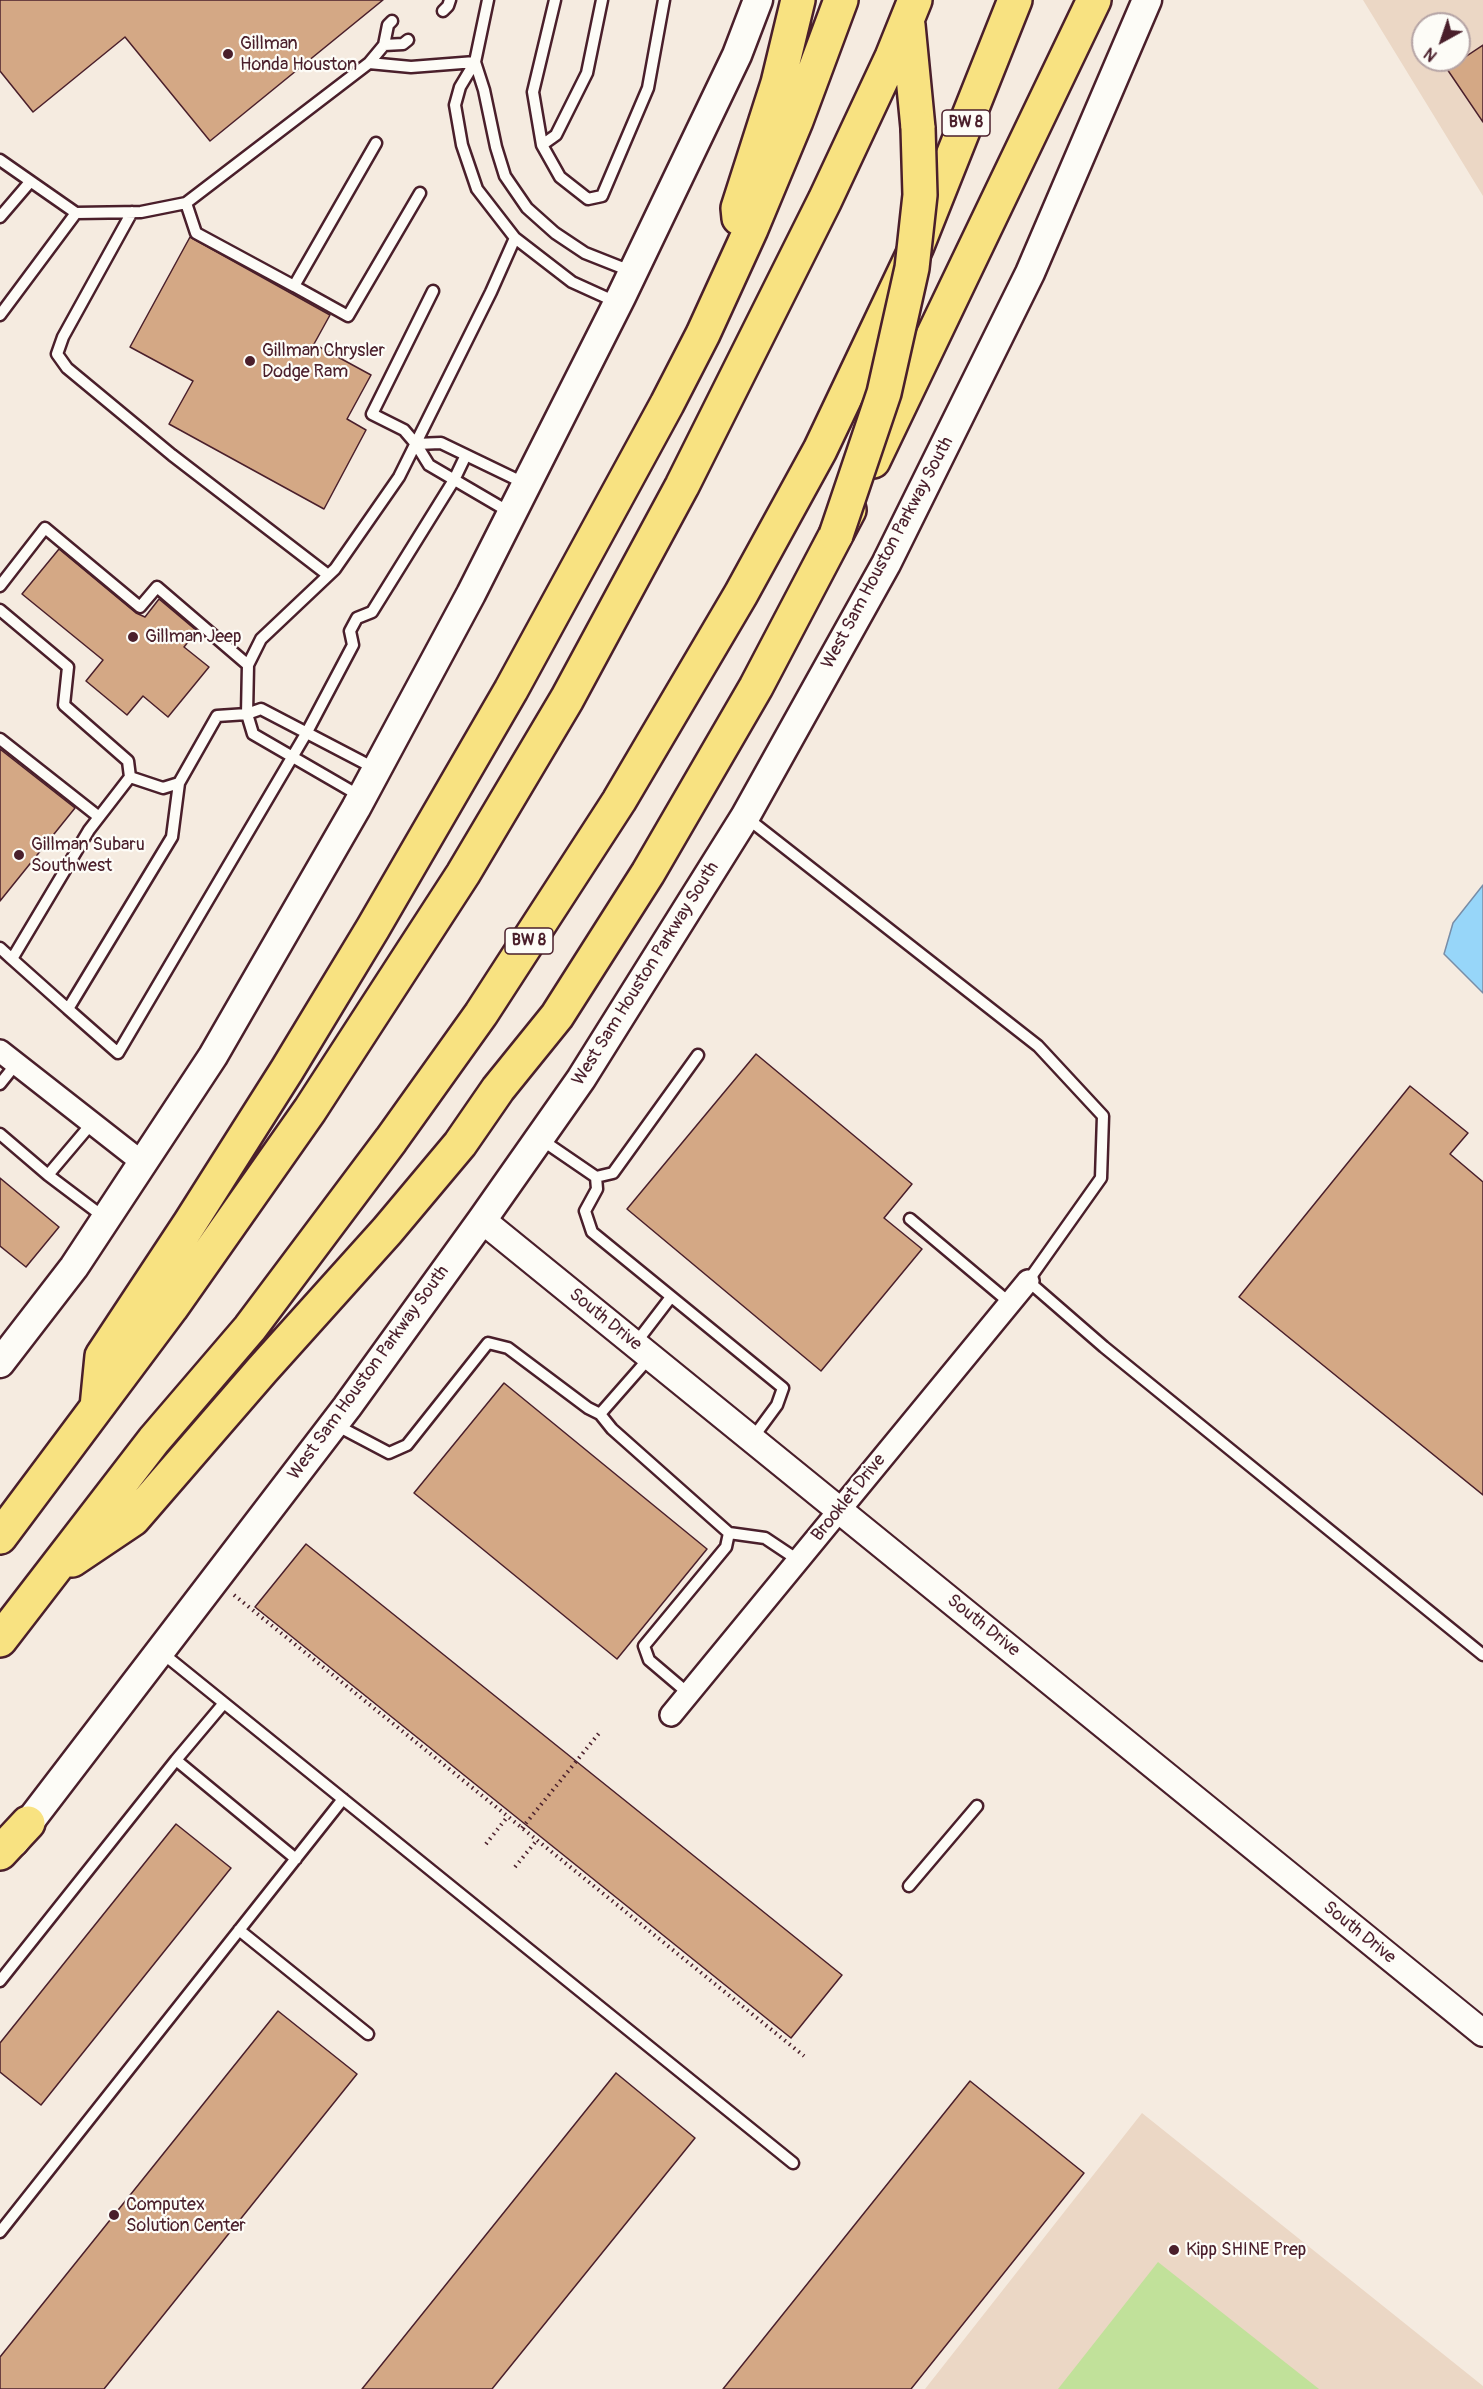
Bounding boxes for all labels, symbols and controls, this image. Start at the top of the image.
north arrow [1411,12,1471,72]
place label: Gillman Honda Houston [240,33,357,76]
text: N [1420,43,1441,65]
marker: Gillman Honda Houston [221,47,235,61]
road number: BW 8 [942,110,990,136]
place label: Gillman Chrysler Dodge Ram [262,340,385,382]
marker: Gillman Chrysler Dodge Ram [243,354,257,368]
street label: West Sam Houston Parkway South [817,433,959,673]
place label: Gillman Jeep [145,626,241,648]
marker: Gillman Jeep [126,630,140,644]
place label: Gillman Subaru Southwest [31,834,145,876]
marker: Gillman Subaru Southwest [12,848,26,862]
street label: West Sam Houston Parkway South [568,858,724,1090]
road number: BW 8 [505,928,553,954]
street label: West Sam Houston Parkway South [284,1262,454,1484]
street label: South Drive [564,1284,646,1356]
street label: Brooklet Drive [807,1450,891,1546]
street label: South Drive [942,1590,1024,1662]
street label: South Drive [1318,1897,1400,1969]
place label: Computex Solution Center [126,2194,246,2236]
marker: Computex Solution Center [107,2208,121,2222]
place label: Kipp SHINE Prep [1186,2239,1306,2261]
marker: Kipp SHINE Prep [1167,2243,1181,2257]

